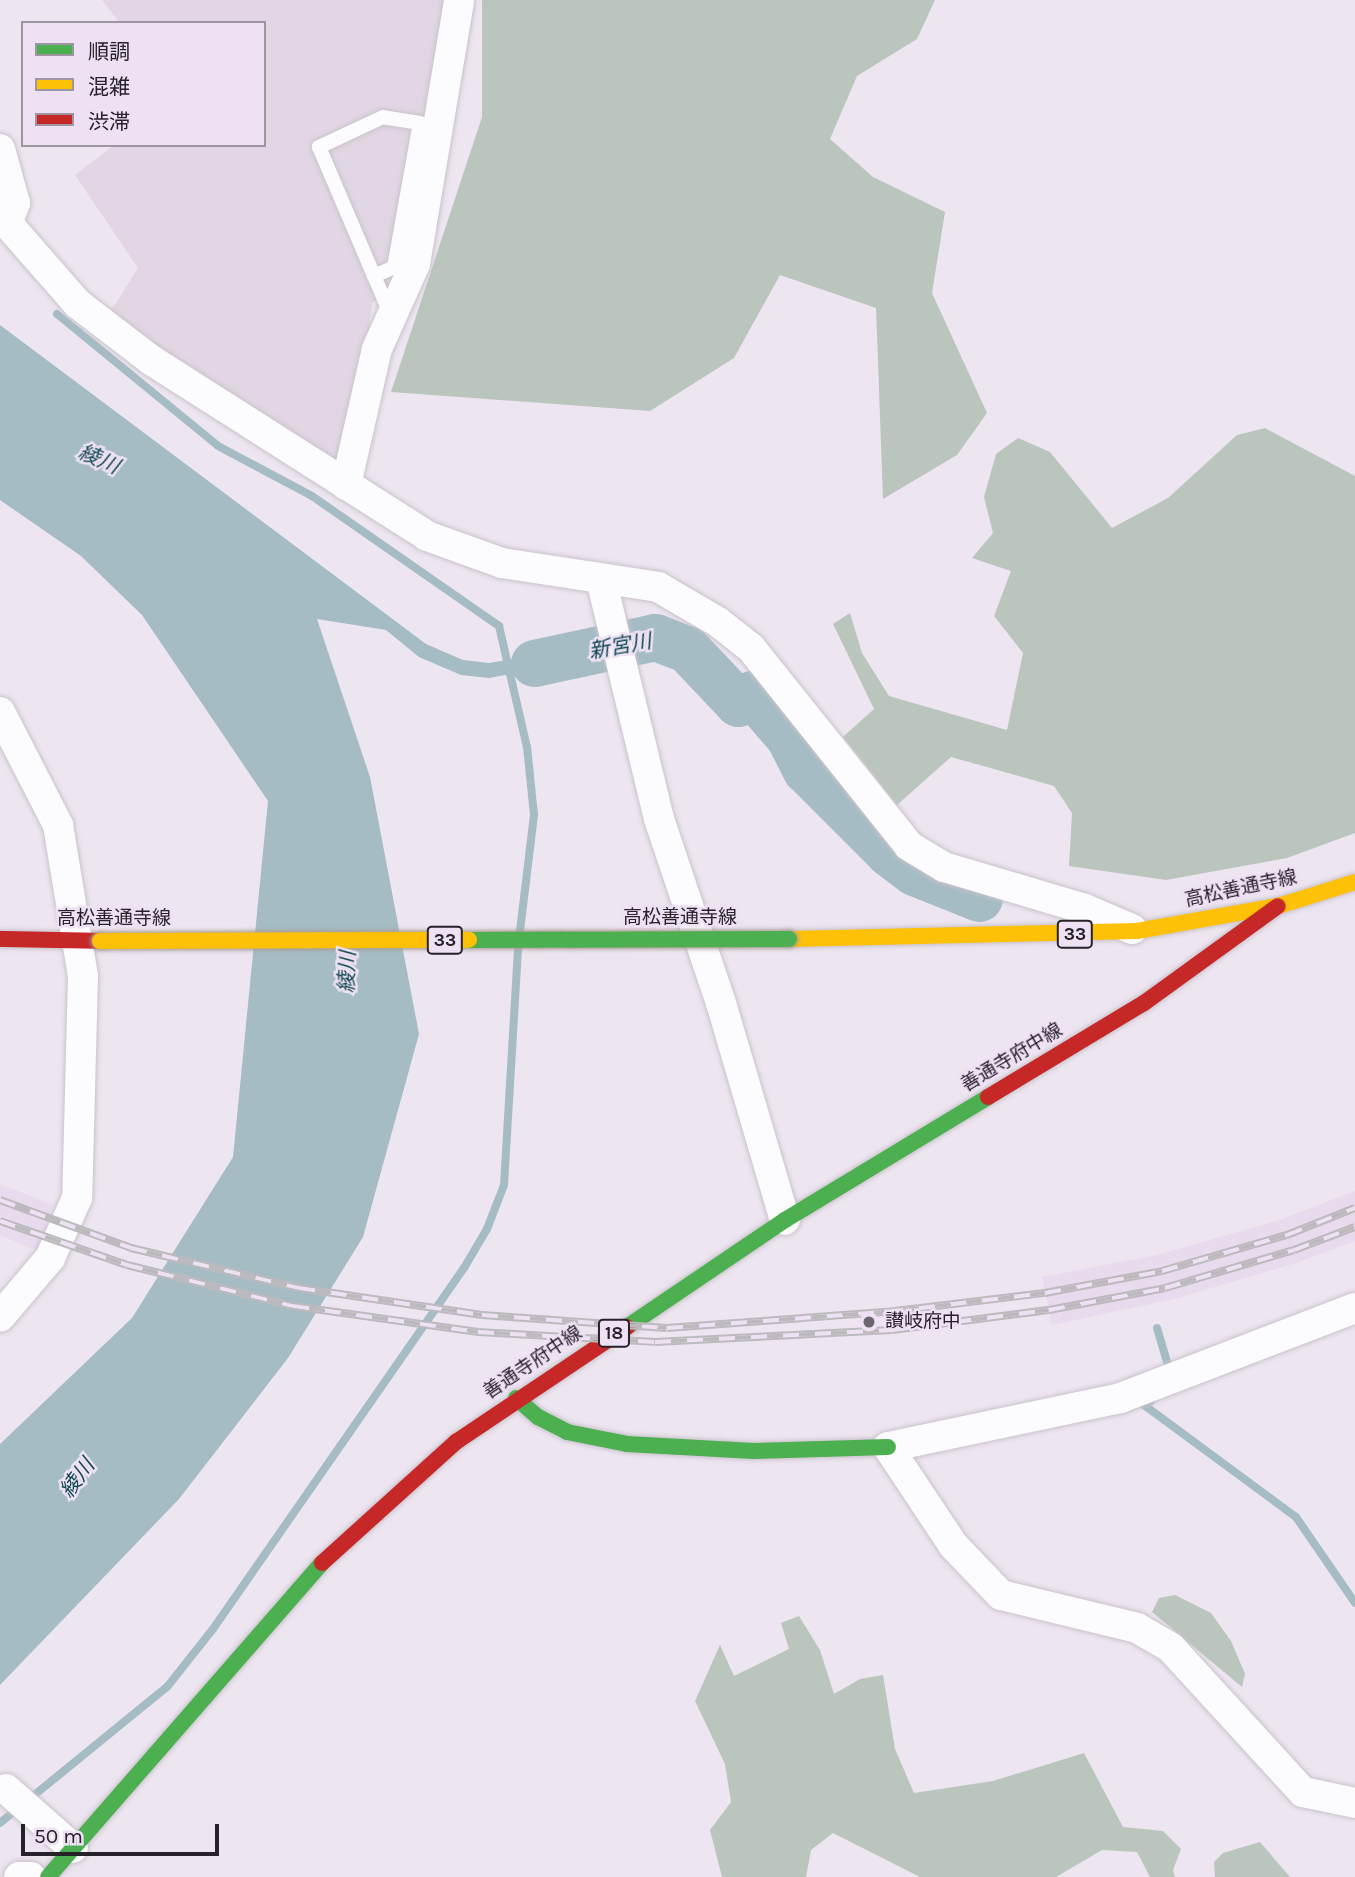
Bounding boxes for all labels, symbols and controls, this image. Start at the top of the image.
legend [21,21,266,147]
text: 順調 [88,40,130,64]
text: 混雑 [88,75,130,99]
text: 渋滞 [88,110,130,134]
water label: 綾川 [75,439,123,479]
water label: 新宮川 [587,628,653,664]
street label: 高松善通寺線 [1183,866,1299,912]
street label: 高松善通寺線 [623,907,737,929]
street label: 高松善通寺線 [57,908,171,930]
road number: 33 [1056,919,1094,948]
road number: 33 [426,925,464,954]
water label: 綾川 [334,951,360,993]
street label: 善通寺府中線 [957,1019,1067,1097]
place label: 讃岐府中 [885,1311,961,1333]
marker: 讃岐府中 [859,1312,879,1332]
road number: 18 [596,1318,632,1348]
street label: 善通寺府中線 [479,1322,587,1404]
water label: 綾川 [54,1454,100,1502]
scale bar [24,1811,222,1855]
text: 50 m [34,1824,83,1848]

